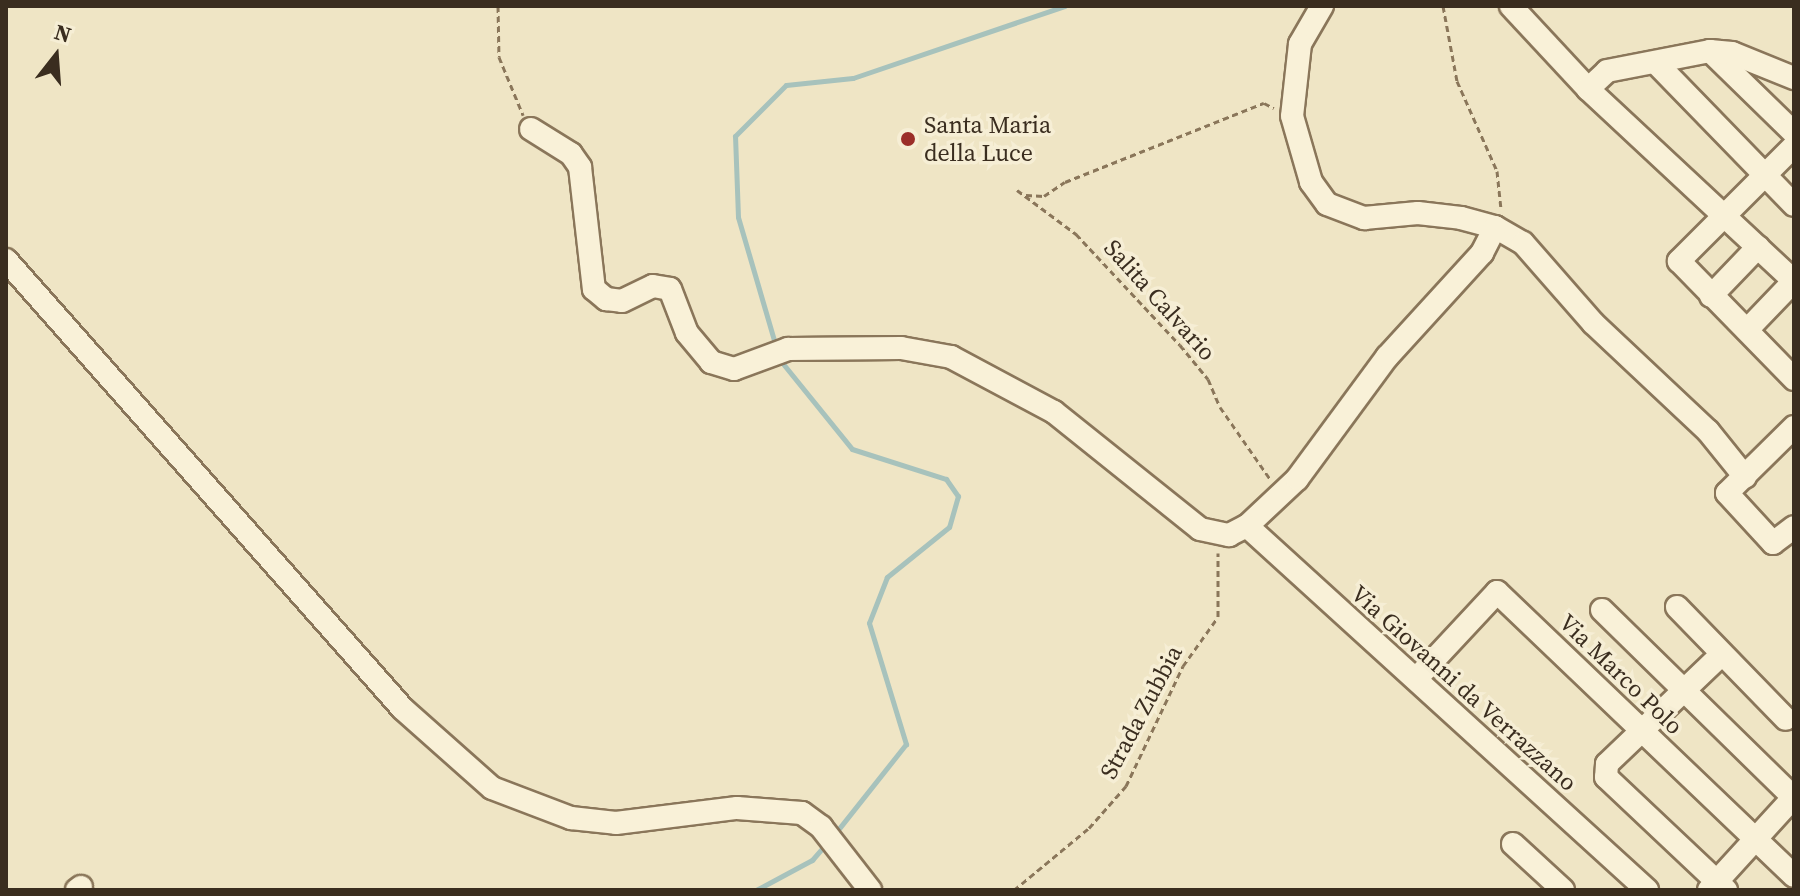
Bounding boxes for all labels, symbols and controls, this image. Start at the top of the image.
north arrow [16,16,96,96]
text: N [51,16,75,50]
place label: Santa Maria della Luce [924,111,1051,167]
marker: Santa Maria della Luce [899,130,917,148]
street label: Salita Calvario [1098,234,1222,366]
street label: Via Giovanni da Verrazzano [1345,579,1583,797]
street label: Via Marco Polo [1553,608,1689,740]
street label: Strada Zubbia [1094,640,1188,784]

